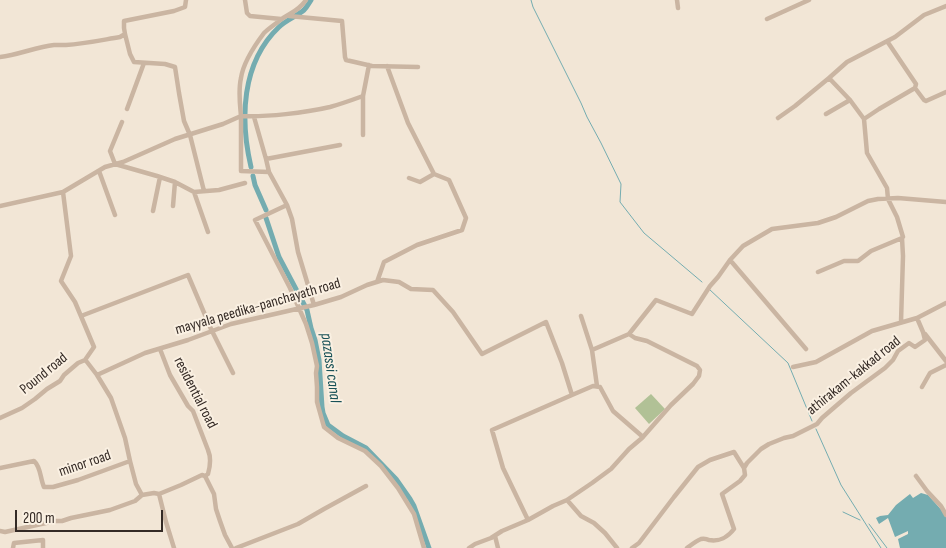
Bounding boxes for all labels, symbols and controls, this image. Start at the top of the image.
street label: mayyala peedika-panchayath road [173,275,343,339]
water label: pazassi canal [316,332,344,404]
street label: athirakam-kakkad road [803,333,905,419]
street label: Pound road [17,349,71,399]
street label: residential road [169,354,221,432]
street label: minor road [57,447,113,481]
scale bar [18,500,165,532]
text: 200 m [23,509,55,528]

